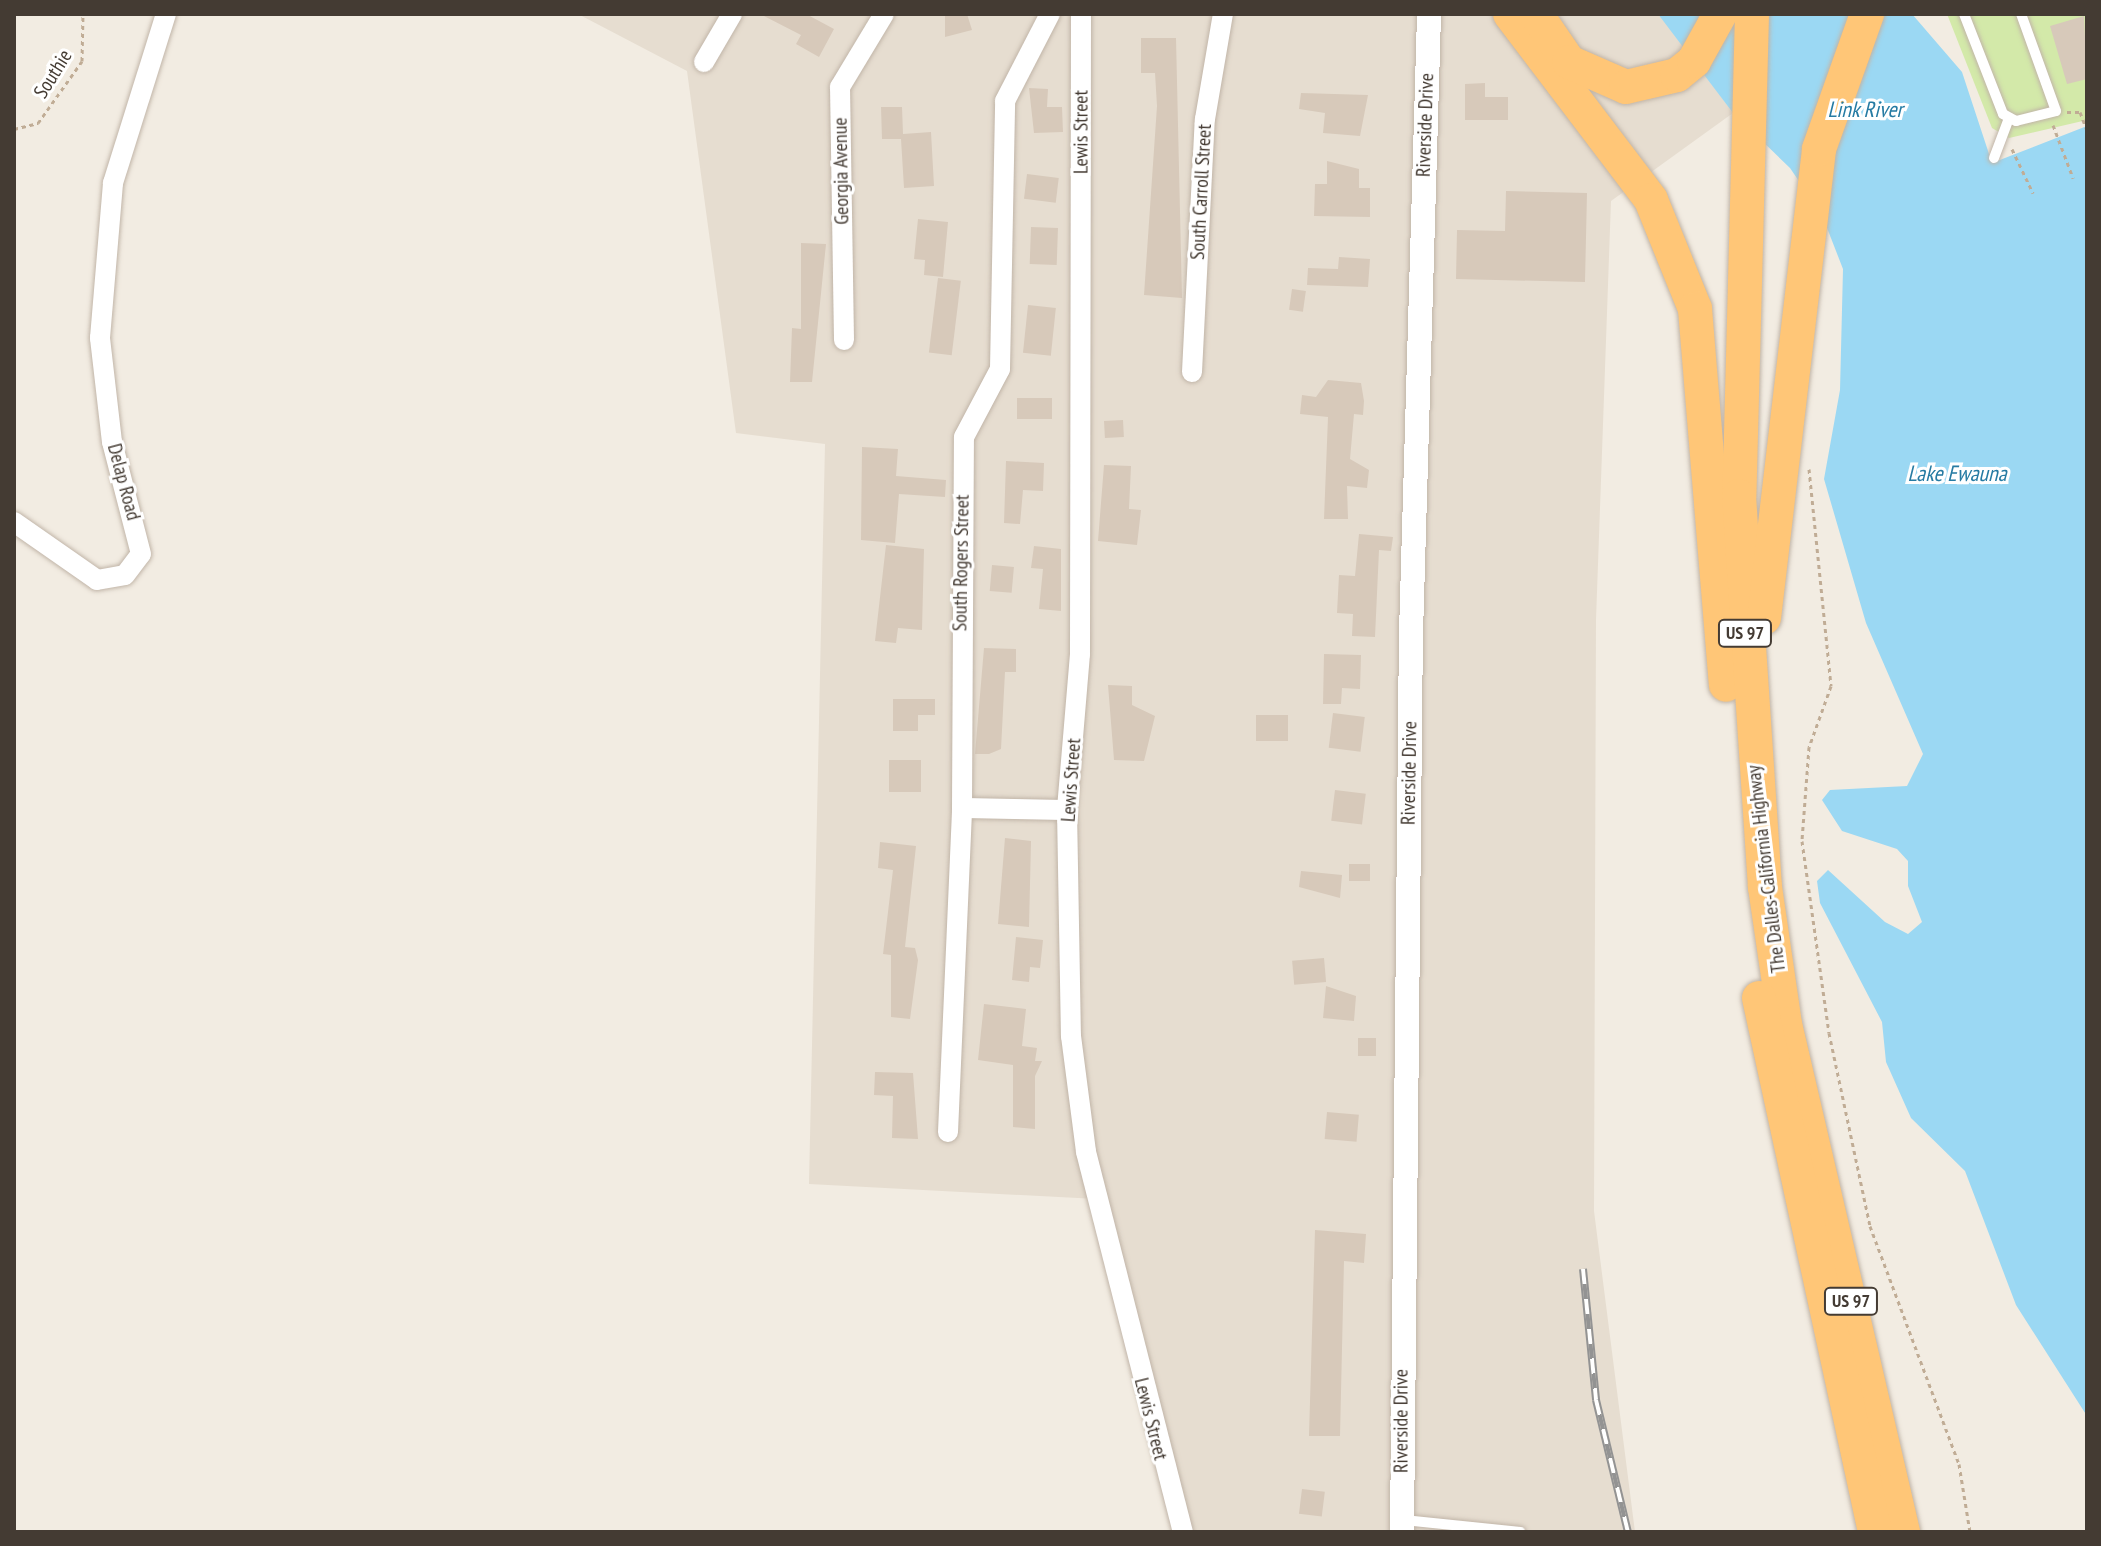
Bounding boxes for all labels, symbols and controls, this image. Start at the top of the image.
street label: Southie [29,45,77,103]
street label: Riverside Drive [1411,73,1439,177]
street label: Lewis Street [1069,90,1093,174]
water label: Link River [1827,97,1903,123]
street label: Georgia Avenue [828,117,854,225]
street label: South Carroll Street [1185,124,1217,260]
street label: Delap Road [102,441,146,523]
water label: Lake Ewauna [1908,461,2006,487]
street label: South Rogers Street [948,494,974,632]
road number: US 97 [1717,619,1773,647]
street label: Riverside Drive [1396,721,1422,825]
street label: Lewis Street [1056,737,1086,823]
street label: The Dalles-California Highway [1741,764,1791,974]
road number: US 97 [1823,1287,1879,1315]
street label: Riverside Drive [1389,1369,1413,1473]
street label: Lewis Street [1129,1375,1173,1463]

